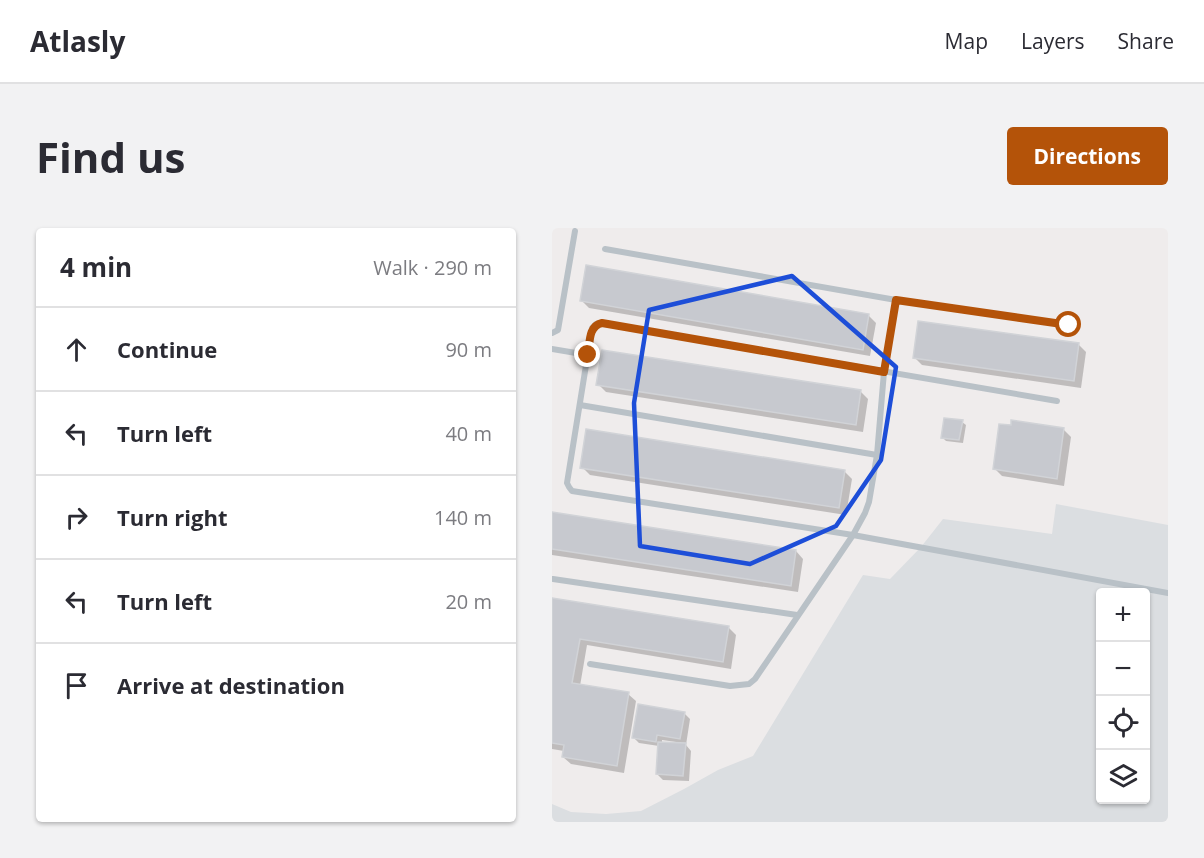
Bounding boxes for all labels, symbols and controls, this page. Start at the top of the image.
text: Atlasly [30,22,125,60]
text: Map [945,27,988,55]
text: Layers [1021,27,1085,55]
text: Share [1118,27,1174,55]
button: Directions [1007,127,1168,185]
text: Find us [36,128,185,185]
text: 4 min [60,249,132,285]
text: Walk · 290 m [373,254,492,281]
route start [1055,311,1081,337]
icon: ahead [60,333,93,366]
text: Continue [117,334,217,364]
text: 90 m [445,336,492,363]
route end [574,341,600,367]
icon: left [60,417,93,450]
text: Turn left [117,418,212,448]
text: 40 m [445,420,492,447]
icon: right [60,501,93,534]
text: Turn right [117,502,228,532]
text: 140 m [434,504,492,531]
icon: left [60,585,93,618]
text: Turn left [117,586,212,616]
text: 20 m [445,588,492,615]
map controls [1096,588,1150,804]
button: + [1096,588,1150,642]
button: − [1096,642,1150,696]
icon: arrive [60,669,93,702]
text: Arrive at destination [117,670,345,700]
button: locate [1096,696,1150,750]
button: layers [1096,750,1150,804]

